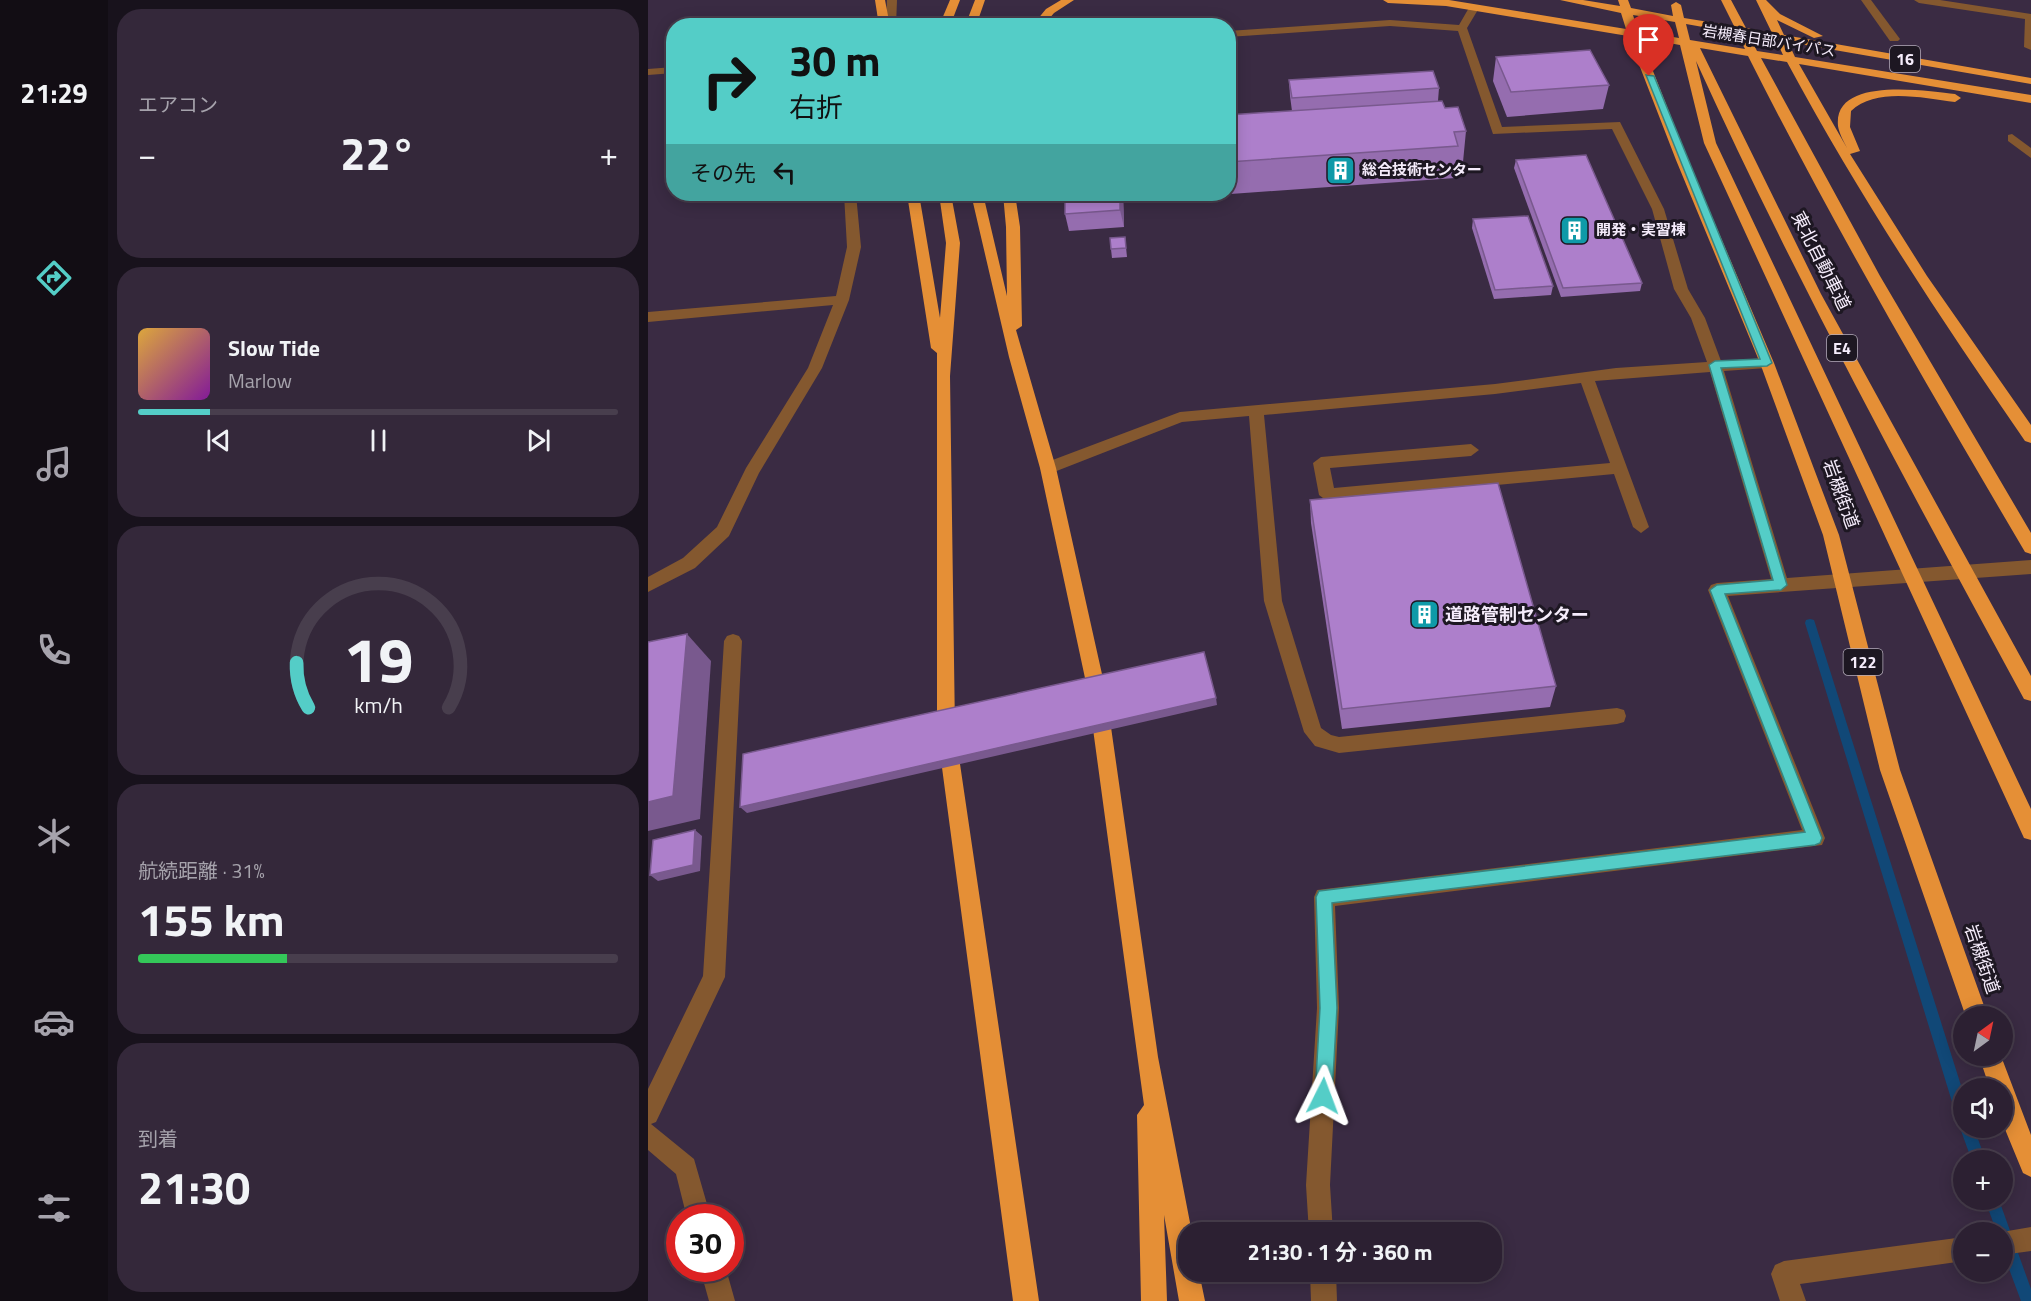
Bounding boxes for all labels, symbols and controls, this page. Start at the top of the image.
pin [1623,14,1674,76]
street label: 岩槻春日部バイパス [1701,19,1837,62]
icon: arrive [1632,23,1665,56]
text: 30 m [789,28,881,92]
icon: right [690,42,768,120]
road number: 16 [1890,46,1920,72]
text: 21:29 [20,72,88,113]
text: 右折 [789,86,843,127]
text: エアコン [138,89,218,120]
text: 22° [340,119,416,187]
text: − [138,129,156,179]
text: + [600,129,618,179]
building icon: 総合技術センター [1325,154,1357,186]
text: その先 [690,156,756,190]
icon: left [768,156,801,189]
place label: 総合技術センター [1362,158,1482,181]
street label: 東北自動車道 [1785,207,1858,315]
building icon: 開発・実習棟 [1559,214,1591,246]
place label: 開発・実習棟 [1596,218,1686,241]
icon: directions [33,257,75,299]
text: Slow Tide [228,331,320,365]
road number: E4 [1827,335,1857,361]
text: Marlow [228,365,292,396]
icon: previous [202,424,235,457]
icon: pause [362,424,395,457]
icon: next [522,424,555,457]
icon: music [33,443,75,485]
street label: 岩槻街道 [1816,455,1866,532]
building icon: 道路管制センター [1408,599,1440,631]
place label: 道路管制センター [1445,601,1589,628]
text: 19 [343,611,413,706]
icon: phone [33,629,75,671]
road number: 122 [1844,649,1882,675]
text: km/h [354,689,402,721]
icon: climate [33,815,75,857]
text: 航続距離 · 31% [138,855,265,886]
text: 155 km [138,885,284,953]
street label: 岩槻街道 [1958,920,2007,997]
icon: car [33,1001,75,1043]
north arrow [1953,1006,2013,1066]
map controls [1953,1006,2013,1282]
position arrow [1291,1064,1355,1128]
button: sound [1953,1078,2013,1138]
text: 到着 [138,1123,178,1154]
button: + [1953,1150,2013,1210]
text: 21:30 [138,1153,250,1221]
icon: filters [33,1187,75,1229]
speed limit sign: 30 [666,1204,744,1282]
button: − [1953,1222,2013,1282]
text: 21:30 · 1 分 · 360 m [1248,1235,1432,1269]

